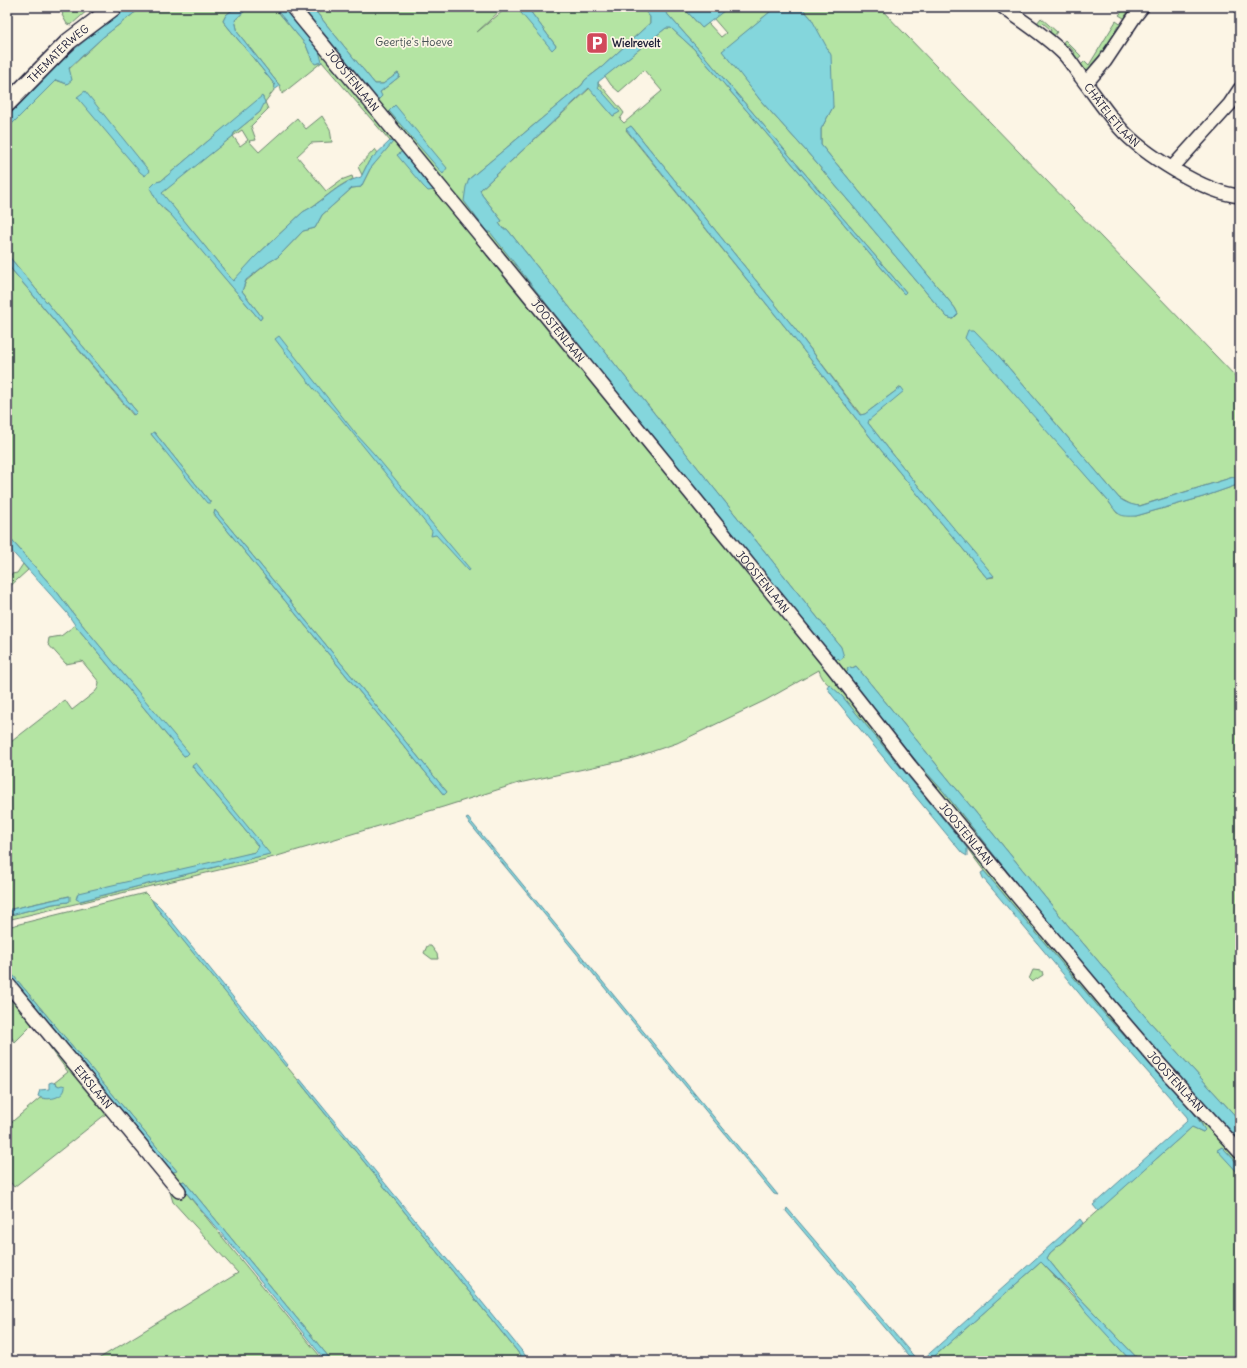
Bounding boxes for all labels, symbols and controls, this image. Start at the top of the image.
street label: THEMATERWEG [25,21,92,86]
parking icon: Wielrevelt [584,30,610,56]
park label: Geertje's Hoeve [375,35,453,49]
place label: Wielrevelt [612,36,661,50]
street label: JOOSTENLAAN [323,46,382,114]
street label: CHÂTELETLAAN [1081,80,1143,150]
street label: JOOSTENLAAN [528,297,588,365]
street label: JOOSTENLAAN [733,548,792,616]
street label: JOOSTENLAAN [936,800,996,868]
street label: JOOSTENLAAN [1145,1048,1206,1114]
street label: EIKSLAAN [71,1063,115,1112]

